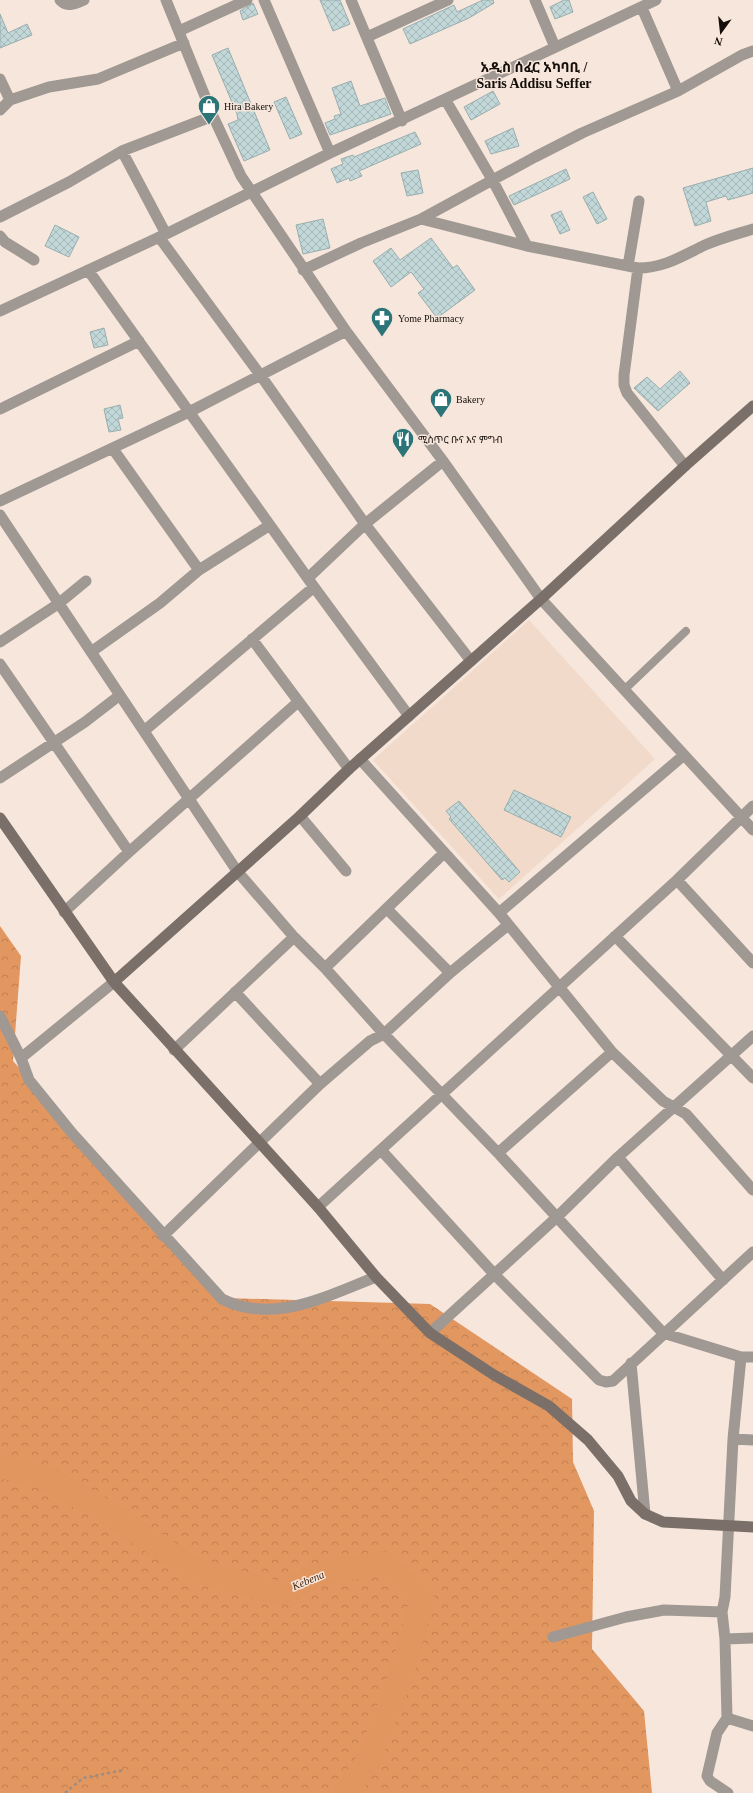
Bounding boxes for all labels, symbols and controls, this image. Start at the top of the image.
north arrow [701,12,741,52]
text: N [713,35,724,48]
district label: አዲስ ሰፈር አካባቢ / Saris Addisu Seffer [476,60,592,91]
shop icon: Hira Bakery [196,93,222,126]
place label: Hira Bakery [224,101,273,112]
pharmacy icon: Yome Pharmacy [369,305,395,338]
place label: Yome Pharmacy [398,313,464,324]
shop icon: Bakery [428,386,454,419]
place label: Bakery [456,394,485,405]
restaurant icon: ሚስጥር ቡና እና ምግብ [390,426,416,459]
place label: ሚስጥር ቡና እና ምግብ [418,434,503,445]
water label: Kebena [289,1568,326,1592]

